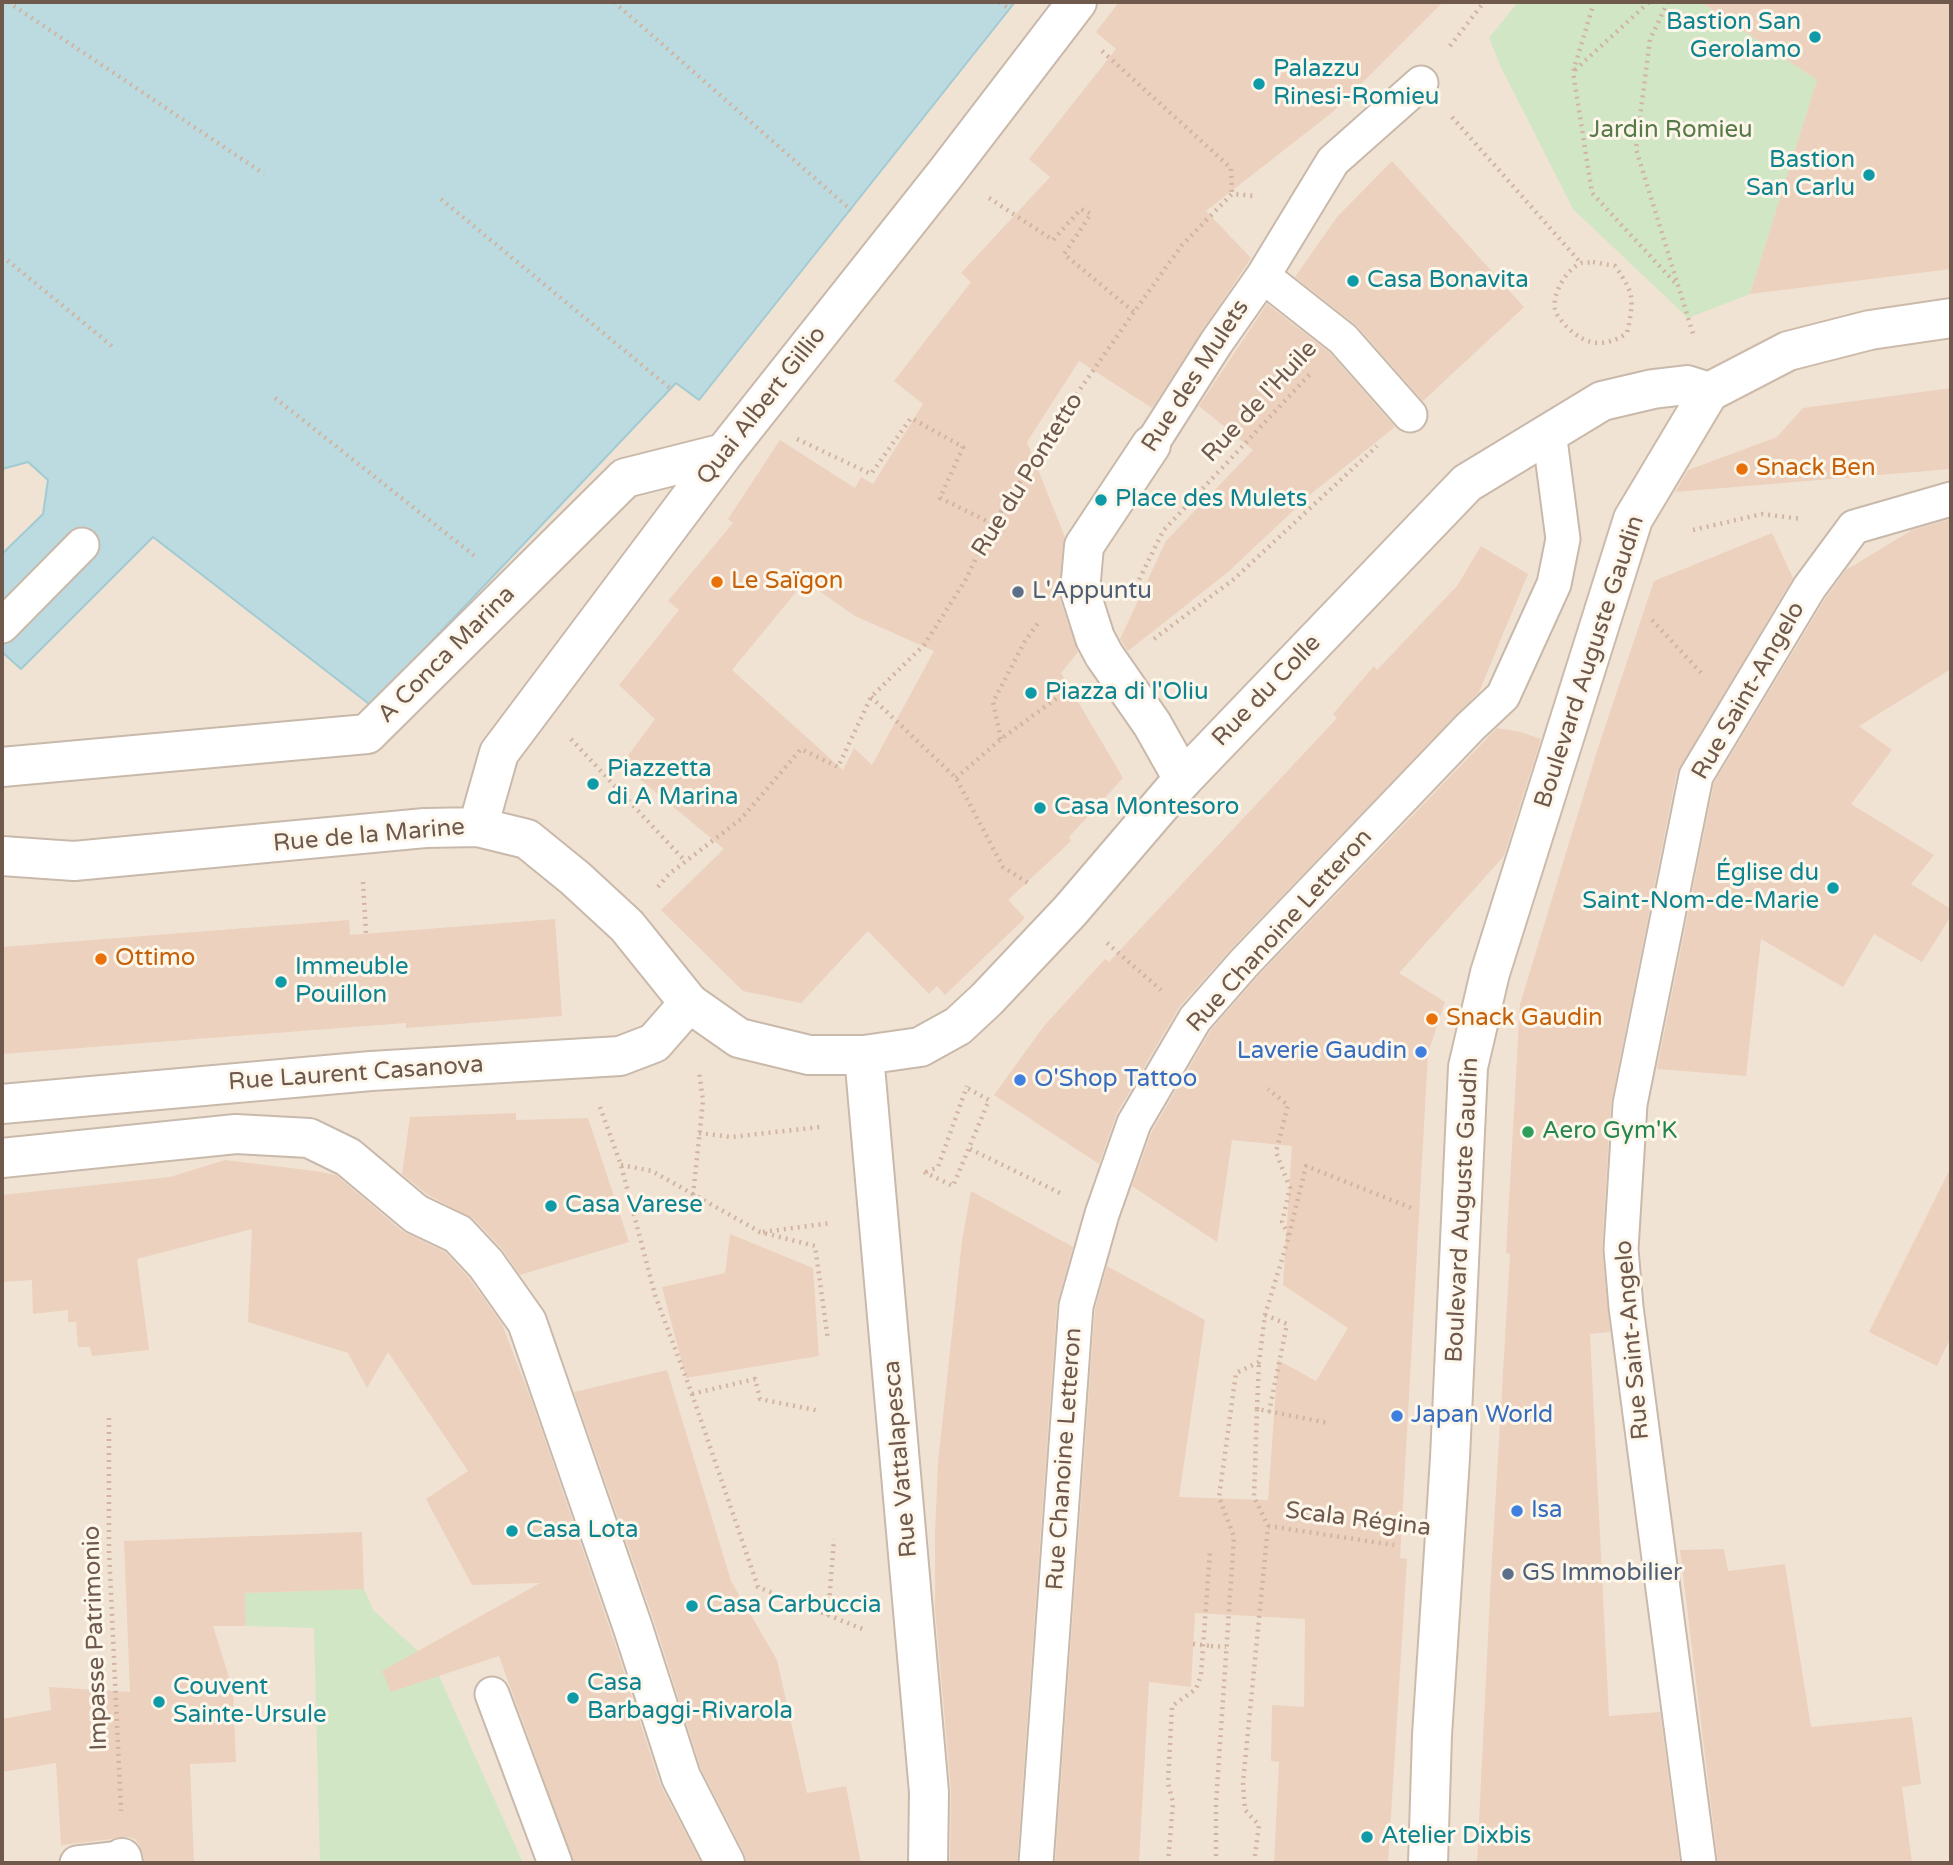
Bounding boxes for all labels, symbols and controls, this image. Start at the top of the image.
place label: Bastion San Gerolamo [1666,9,1801,65]
marker: Bastion San Gerolamo [1807,29,1823,45]
place label: Palazzu Rinesi-Romieu [1273,56,1439,112]
marker: Palazzu Rinesi-Romieu [1251,76,1267,92]
park label: Jardin Romieu [1589,117,1753,145]
place label: Bastion San Carlu [1746,147,1855,203]
marker: Bastion San Carlu [1861,167,1877,183]
place label: Casa Bonavita [1367,267,1529,295]
marker: Casa Bonavita [1345,273,1361,289]
street label: Rue des Mulets [1136,294,1256,458]
street label: Quai Albert Gillio [691,321,833,491]
street label: Rue de l'Huile [1196,335,1324,469]
street label: Rue du Pontetto [966,388,1090,562]
place label: Snack Ben [1756,455,1876,483]
marker: Snack Ben [1734,461,1750,477]
place label: Place des Mulets [1115,486,1307,514]
marker: Place des Mulets [1093,492,1109,508]
street label: Boulevard Auguste Gaudin [1529,512,1651,812]
place label: Le Saïgon [731,568,843,596]
marker: Le Saïgon [709,574,725,590]
place label: L'Appuntu [1032,578,1152,606]
street label: A Conca Marina [372,580,522,730]
marker: L'Appuntu [1010,584,1026,600]
street label: Rue Saint-Angelo [1686,597,1812,785]
street label: Rue du Colle [1207,629,1327,753]
place label: Piazza di l'Oliu [1045,679,1209,707]
marker: Piazza di l'Oliu [1023,685,1039,701]
place label: Piazzetta di A Marina [607,756,738,812]
marker: Piazzetta di A Marina [585,776,601,792]
place label: Casa Montesoro [1054,794,1239,822]
marker: Casa Montesoro [1032,800,1048,816]
street label: Rue de la Marine [272,813,466,859]
street label: Rue Chanoine Letteron [1181,824,1379,1038]
place label: Église du Saint-Nom-de-Marie [1582,860,1819,916]
marker: Église du Saint-Nom-de-Marie [1825,880,1841,896]
place label: Ottimo [115,945,195,973]
marker: Ottimo [93,951,109,967]
place label: Immeuble Pouillon [295,954,409,1010]
marker: Immeuble Pouillon [273,974,289,990]
place label: Snack Gaudin [1446,1005,1603,1033]
marker: Snack Gaudin [1424,1011,1440,1027]
place label: Laverie Gaudin [1237,1038,1407,1066]
marker: Laverie Gaudin [1413,1044,1429,1060]
street label: Rue Laurent Casanova [227,1051,485,1097]
street label: Boulevard Auguste Gaudin [1441,1057,1485,1363]
place label: O'Shop Tattoo [1034,1066,1197,1094]
marker: O'Shop Tattoo [1012,1072,1028,1088]
place label: Aero Gym'K [1542,1118,1677,1146]
marker: Aero Gym'K [1520,1124,1536,1140]
place label: Casa Varese [565,1192,703,1220]
marker: Casa Varese [543,1198,559,1214]
street label: Rue Saint-Angelo [1610,1239,1656,1441]
street label: Rue Chanoine Letteron [1041,1327,1089,1591]
street label: Rue Vattalapesca [878,1359,924,1559]
place label: Japan World [1411,1402,1553,1430]
marker: Japan World [1389,1408,1405,1424]
street label: Scala Régina [1283,1497,1433,1543]
place label: Isa [1531,1497,1563,1525]
marker: Isa [1509,1503,1525,1519]
place label: Casa Lota [526,1517,638,1545]
marker: Casa Lota [504,1523,520,1539]
street label: Impasse Patrimonio [78,1525,114,1751]
place label: GS Immobilier [1522,1560,1682,1588]
marker: GS Immobilier [1500,1566,1516,1582]
place label: Casa Carbuccia [706,1592,881,1620]
marker: Casa Carbuccia [684,1598,700,1614]
place label: Casa Barbaggi-Rivarola [587,1670,793,1726]
place label: Couvent Sainte-Ursule [173,1674,327,1730]
marker: Casa Barbaggi-Rivarola [565,1690,581,1706]
marker: Couvent Sainte-Ursule [151,1694,167,1710]
place label: Atelier Dixbis [1381,1823,1531,1851]
marker: Atelier Dixbis [1359,1829,1375,1845]

